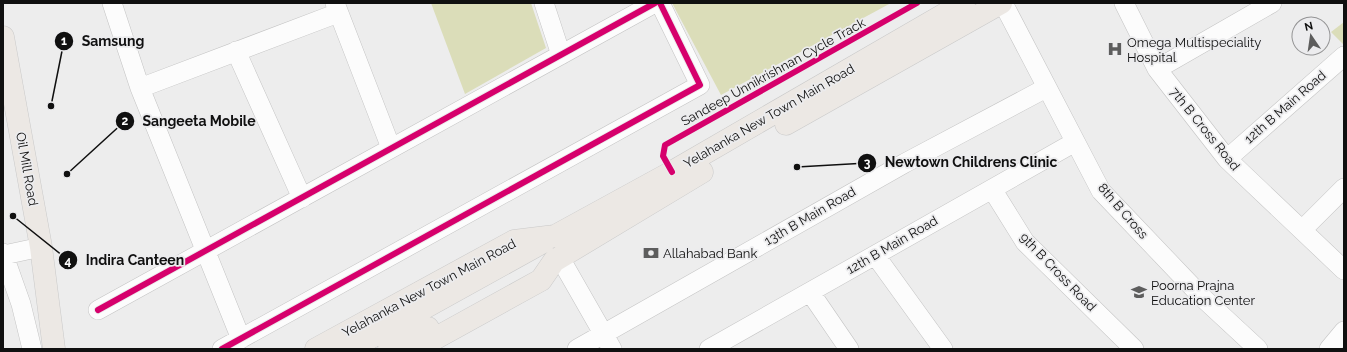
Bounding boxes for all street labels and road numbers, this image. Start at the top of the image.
street label: Sandeep Unnikrishnan Cycle Track [678,15,868,129]
street label: Yelahanka New Town Main Road [681,61,857,171]
street label: 12th B Main Road [1241,68,1329,146]
street label: 7th B Cross Road [1167,85,1243,173]
street label: Oil Mill Road [13,131,41,207]
street label: 8th B Cross [1095,180,1151,242]
street label: 13th B Main Road [762,184,858,248]
street label: 12th B Main Road [844,213,940,277]
street label: 9th B Cross Road [1017,230,1099,314]
street label: Yelahanka New Town Main Road [340,236,518,340]

